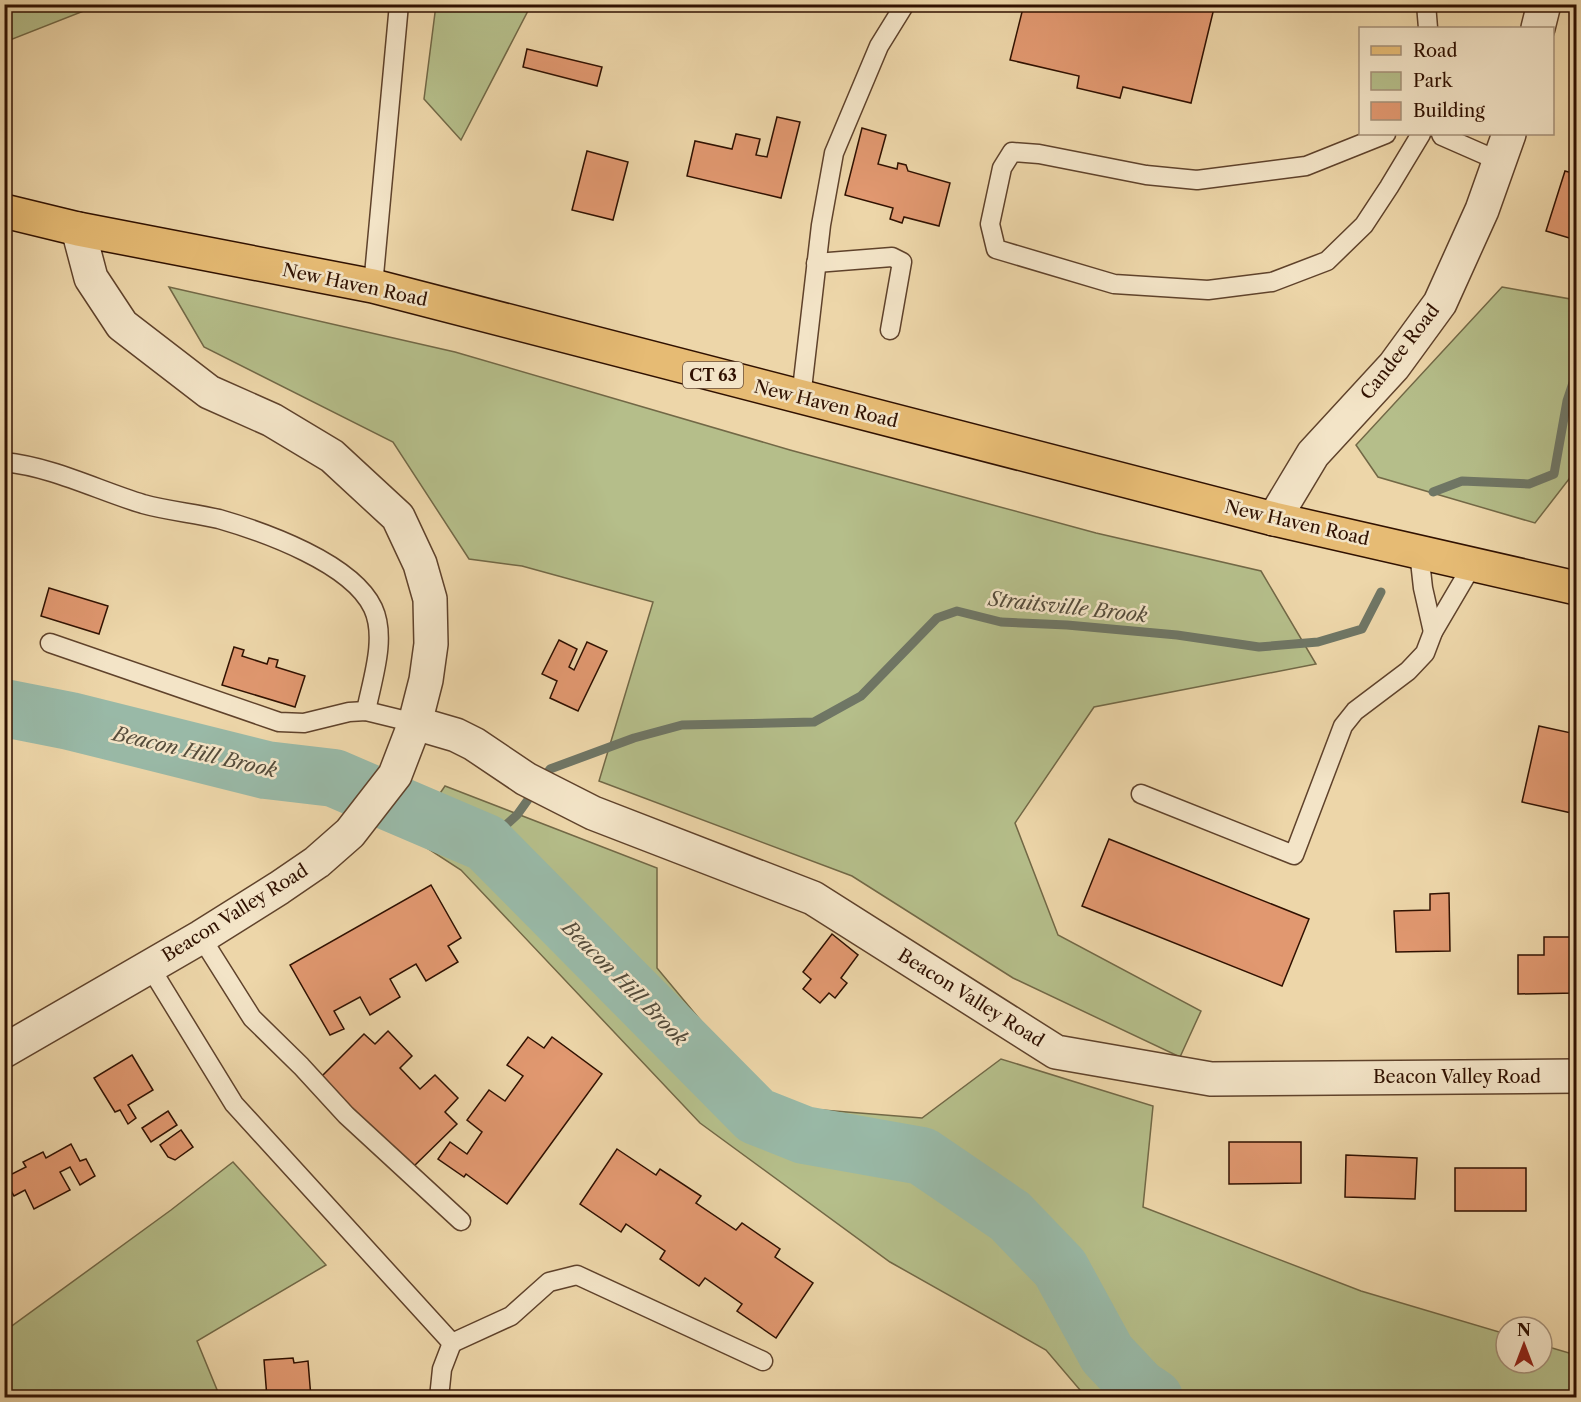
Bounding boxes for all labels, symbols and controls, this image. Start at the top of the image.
legend [1359,27,1554,135]
text: Road [1413,40,1458,62]
text: Park [1413,70,1454,92]
text: Building [1413,100,1485,122]
street label: New Haven Road [281,259,429,311]
street label: Candee Road [1356,300,1444,404]
road number: CT 63 [683,362,743,388]
street label: New Haven Road [752,375,900,433]
street label: New Haven Road [1223,496,1371,550]
water label: Straitsville Brook [986,587,1149,627]
water label: Beacon Hill Brook [109,721,280,783]
street label: Beacon Valley Road [158,859,312,967]
water label: Beacon Hill Brook [556,914,693,1051]
street label: Beacon Valley Road [894,944,1048,1052]
street label: Beacon Valley Road [1373,1066,1541,1088]
north arrow [1494,1315,1554,1375]
text: N [1517,1320,1531,1340]

